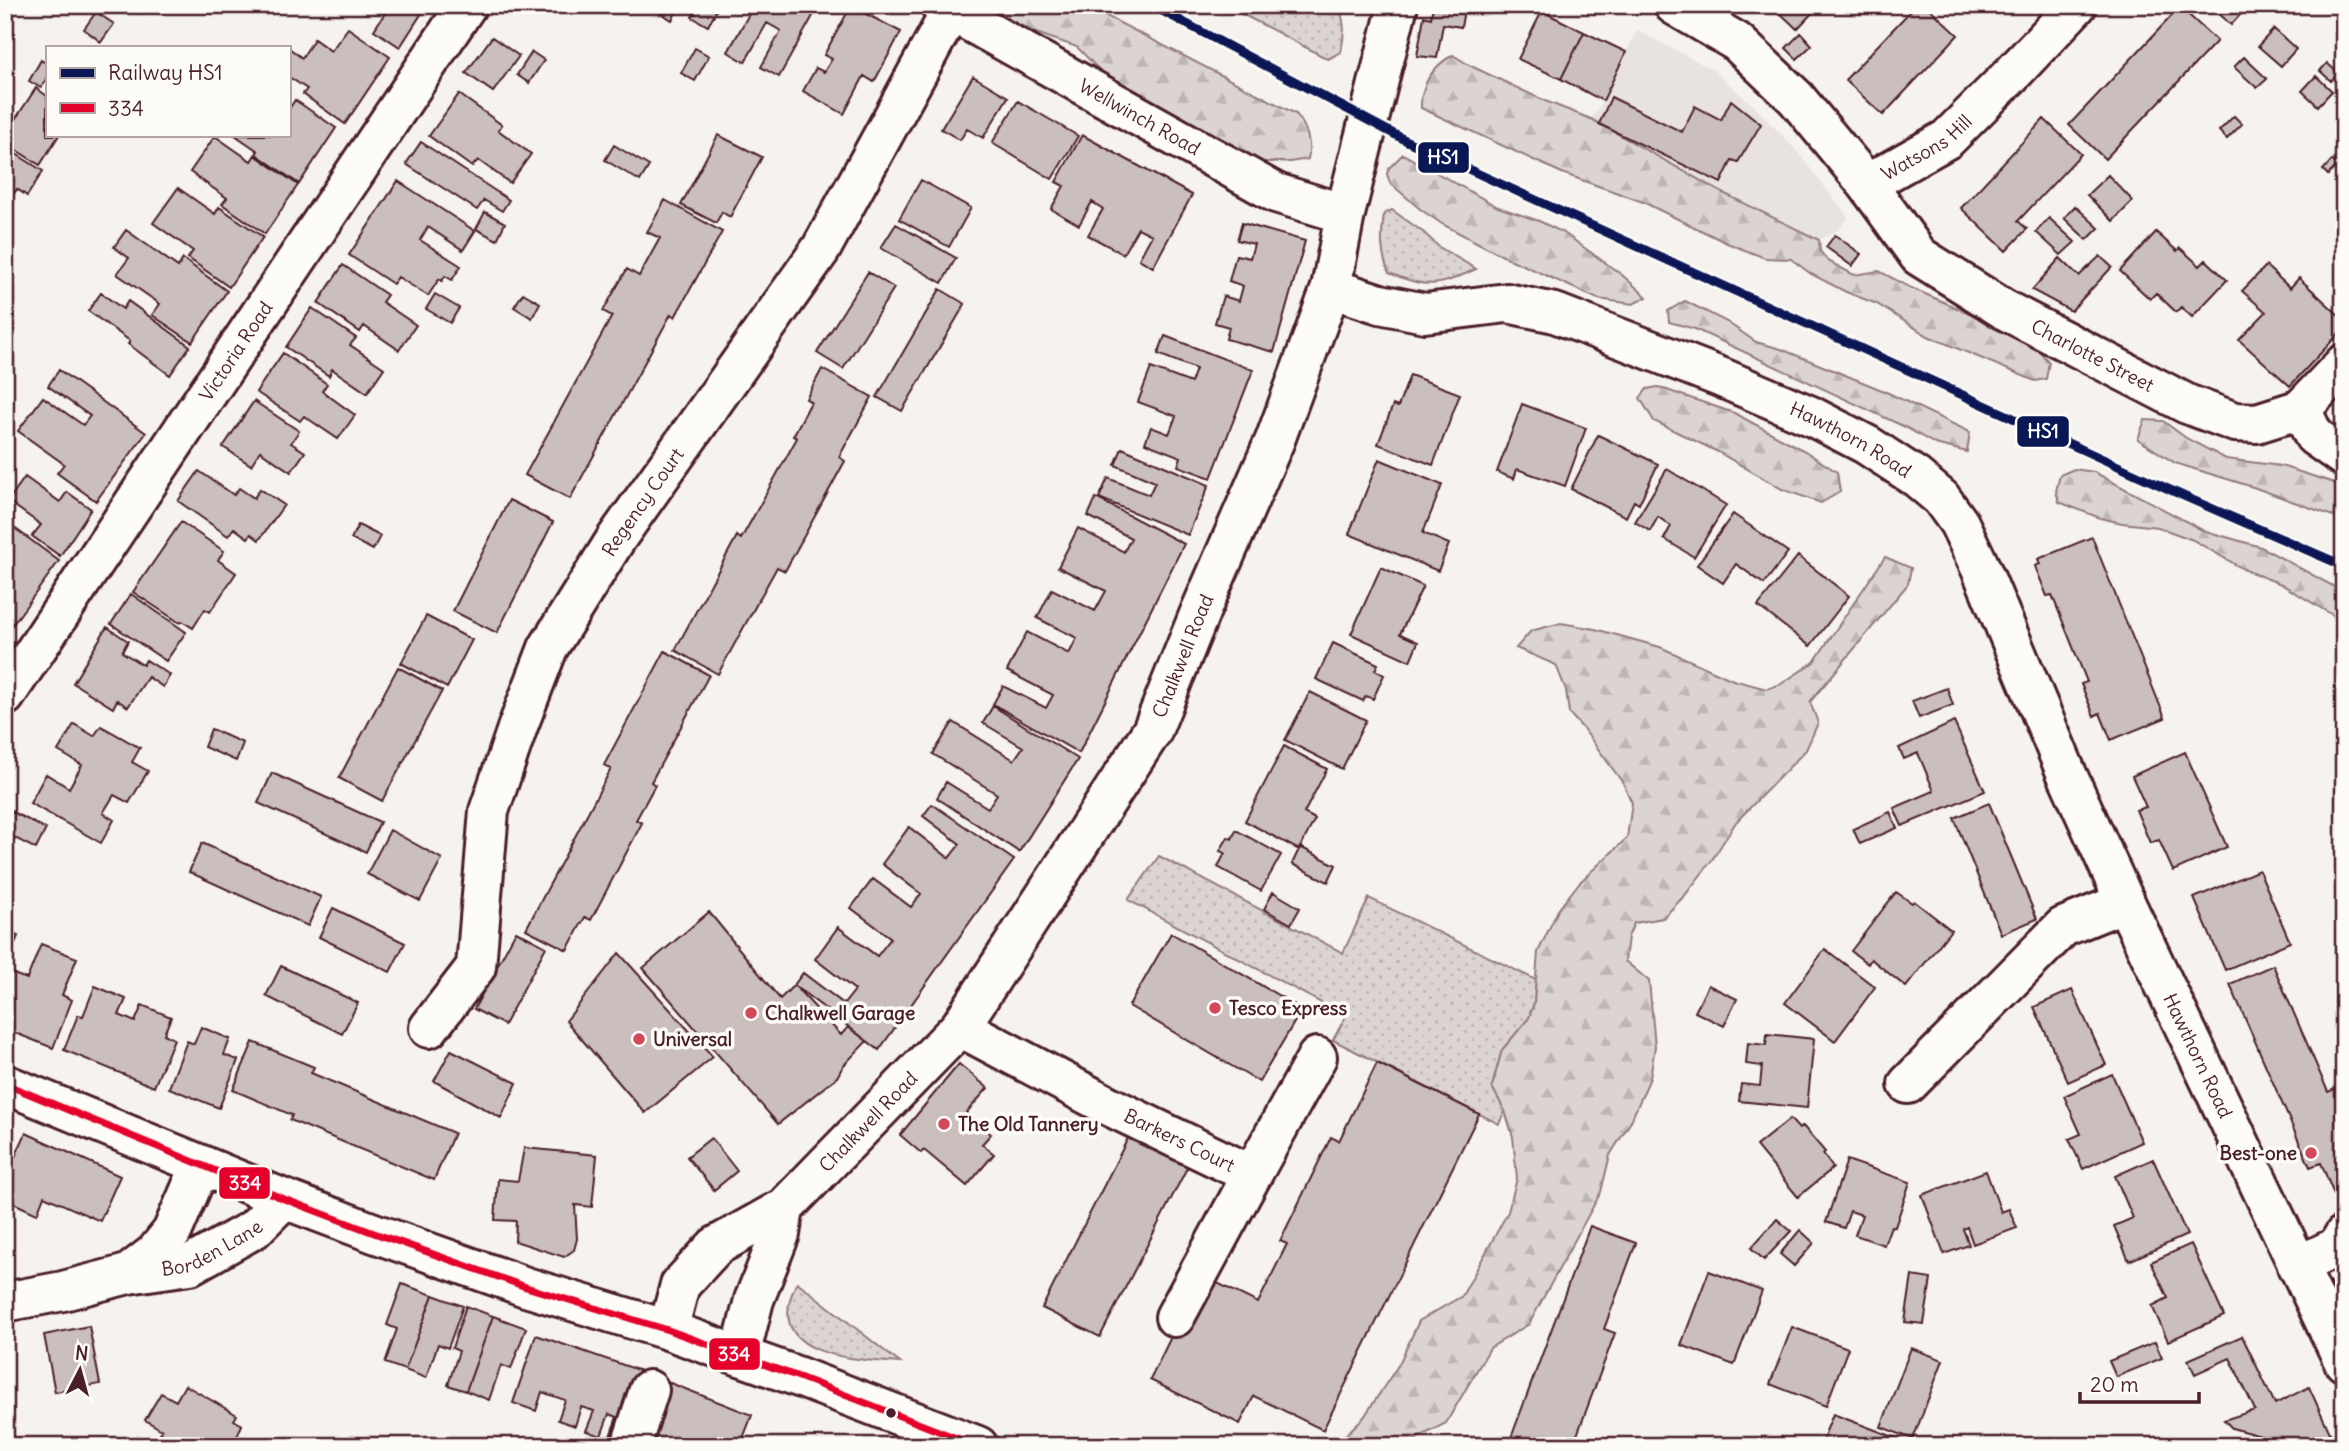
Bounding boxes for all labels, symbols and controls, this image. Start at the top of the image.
legend [46,46,290,136]
text: Railway HS1 [108,59,223,86]
street label: Wellwinch Road [1075,73,1205,160]
text: 334 [108,95,144,122]
street label: Watsons Hill [1877,109,1977,186]
line badge: HS1 [1417,141,1470,174]
text: HS1 [1427,145,1459,169]
street label: Victoria Road [194,297,278,405]
street label: Charlotte Street [2027,314,2158,397]
street label: Hawthorn Road [1786,396,1916,483]
line badge: HS1 [2016,415,2070,448]
text: HS1 [2027,419,2059,443]
street label: Regency Court [596,443,689,561]
street label: Chalkwell Road [1147,590,1218,721]
street label: Hawthorn Road [2158,989,2238,1122]
place label: Tesco Express [1229,996,1347,1020]
marker: Tesco Express [1207,1000,1223,1016]
place label: Chalkwell Garage [765,1001,915,1025]
marker: Chalkwell Garage [743,1005,759,1021]
place label: Universal [653,1027,732,1051]
marker: Universal [631,1031,647,1047]
street label: Chalkwell Road [814,1066,922,1177]
street label: Barkers Court [1120,1103,1239,1177]
place label: The Old Tannery [958,1112,1099,1136]
marker: The Old Tannery [936,1116,952,1132]
place label: Best-one [2220,1141,2297,1165]
marker: Best-one [2303,1145,2319,1161]
line badge: 334 [218,1166,271,1200]
text: 334 [229,1171,261,1195]
street label: Borden Lane [160,1215,268,1281]
north arrow [46,1336,116,1406]
line badge: 334 [708,1337,761,1371]
text: N [74,1340,90,1366]
text: 334 [718,1342,750,1366]
scale bar [2080,1360,2198,1404]
text: 20 m [2090,1371,2139,1398]
unlabelled marker [884,1406,898,1420]

